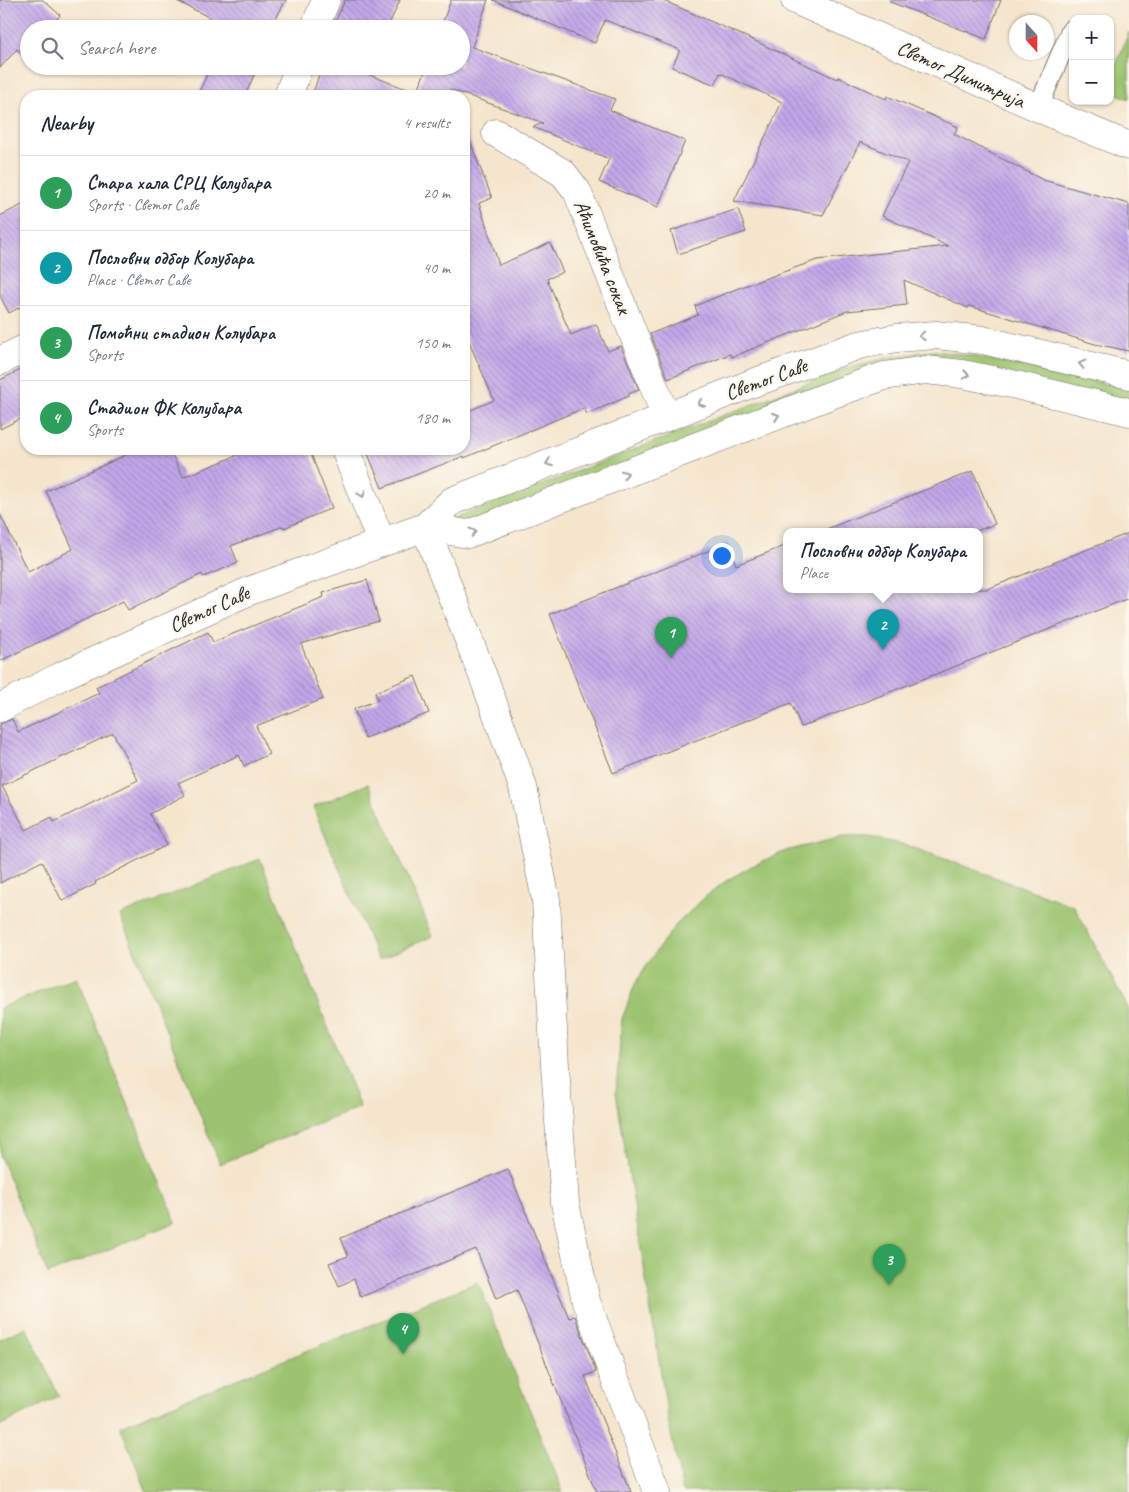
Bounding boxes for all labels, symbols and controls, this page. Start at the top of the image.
north arrow [1009,15,1054,60]
map controls [1069,15,1114,105]
button: + [1069,15,1114,60]
search box [20,20,470,75]
icon: search [38,34,66,62]
street label: Светог Димитрија [893,34,1031,115]
text: Search here [78,36,155,60]
button: − [1069,60,1114,105]
text: Nearby [40,110,93,136]
text: 4 results [403,113,450,133]
text: Стара хала СРЦ Колубара [87,171,270,195]
text: 1 [52,183,60,203]
text: 20 m [423,183,450,203]
text: Sports · Светог Саве [87,195,199,215]
street label: Аћимовића сокак [568,196,638,319]
text: Пословни одбор Колубара [87,246,253,270]
text: 2 [52,258,60,278]
text: 40 m [423,258,450,278]
text: Place · Светог Саве [87,270,191,290]
text: Помоћни стадион Колубара [87,321,275,345]
one-way arrow [918,331,926,342]
text: 3 [52,333,60,353]
text: 150 m [416,333,450,353]
text: Sports [87,345,123,365]
street label: Светог Саве [722,351,813,406]
one-way arrow [1077,359,1086,370]
one-way arrow [962,369,970,379]
text: Стадион ФК Колубара [87,396,241,420]
one-way arrow [697,397,706,408]
text: 4 [52,408,60,428]
text: 180 m [416,408,450,428]
one-way arrow [771,411,780,422]
text: Sports [87,420,123,440]
one-way arrow [546,457,554,467]
one-way arrow [620,470,628,480]
one-way arrow [356,489,366,498]
one-way arrow [468,527,477,537]
popup [783,528,983,593]
text: Пословни одбор Колубара [800,539,966,563]
your location [709,543,735,569]
text: Place [800,563,828,583]
street label: Светог Саве [165,579,255,638]
pin: 2 [867,609,899,650]
pin: 1 [655,617,687,658]
pin: 3 [873,1244,905,1285]
pin: 4 [387,1313,419,1354]

